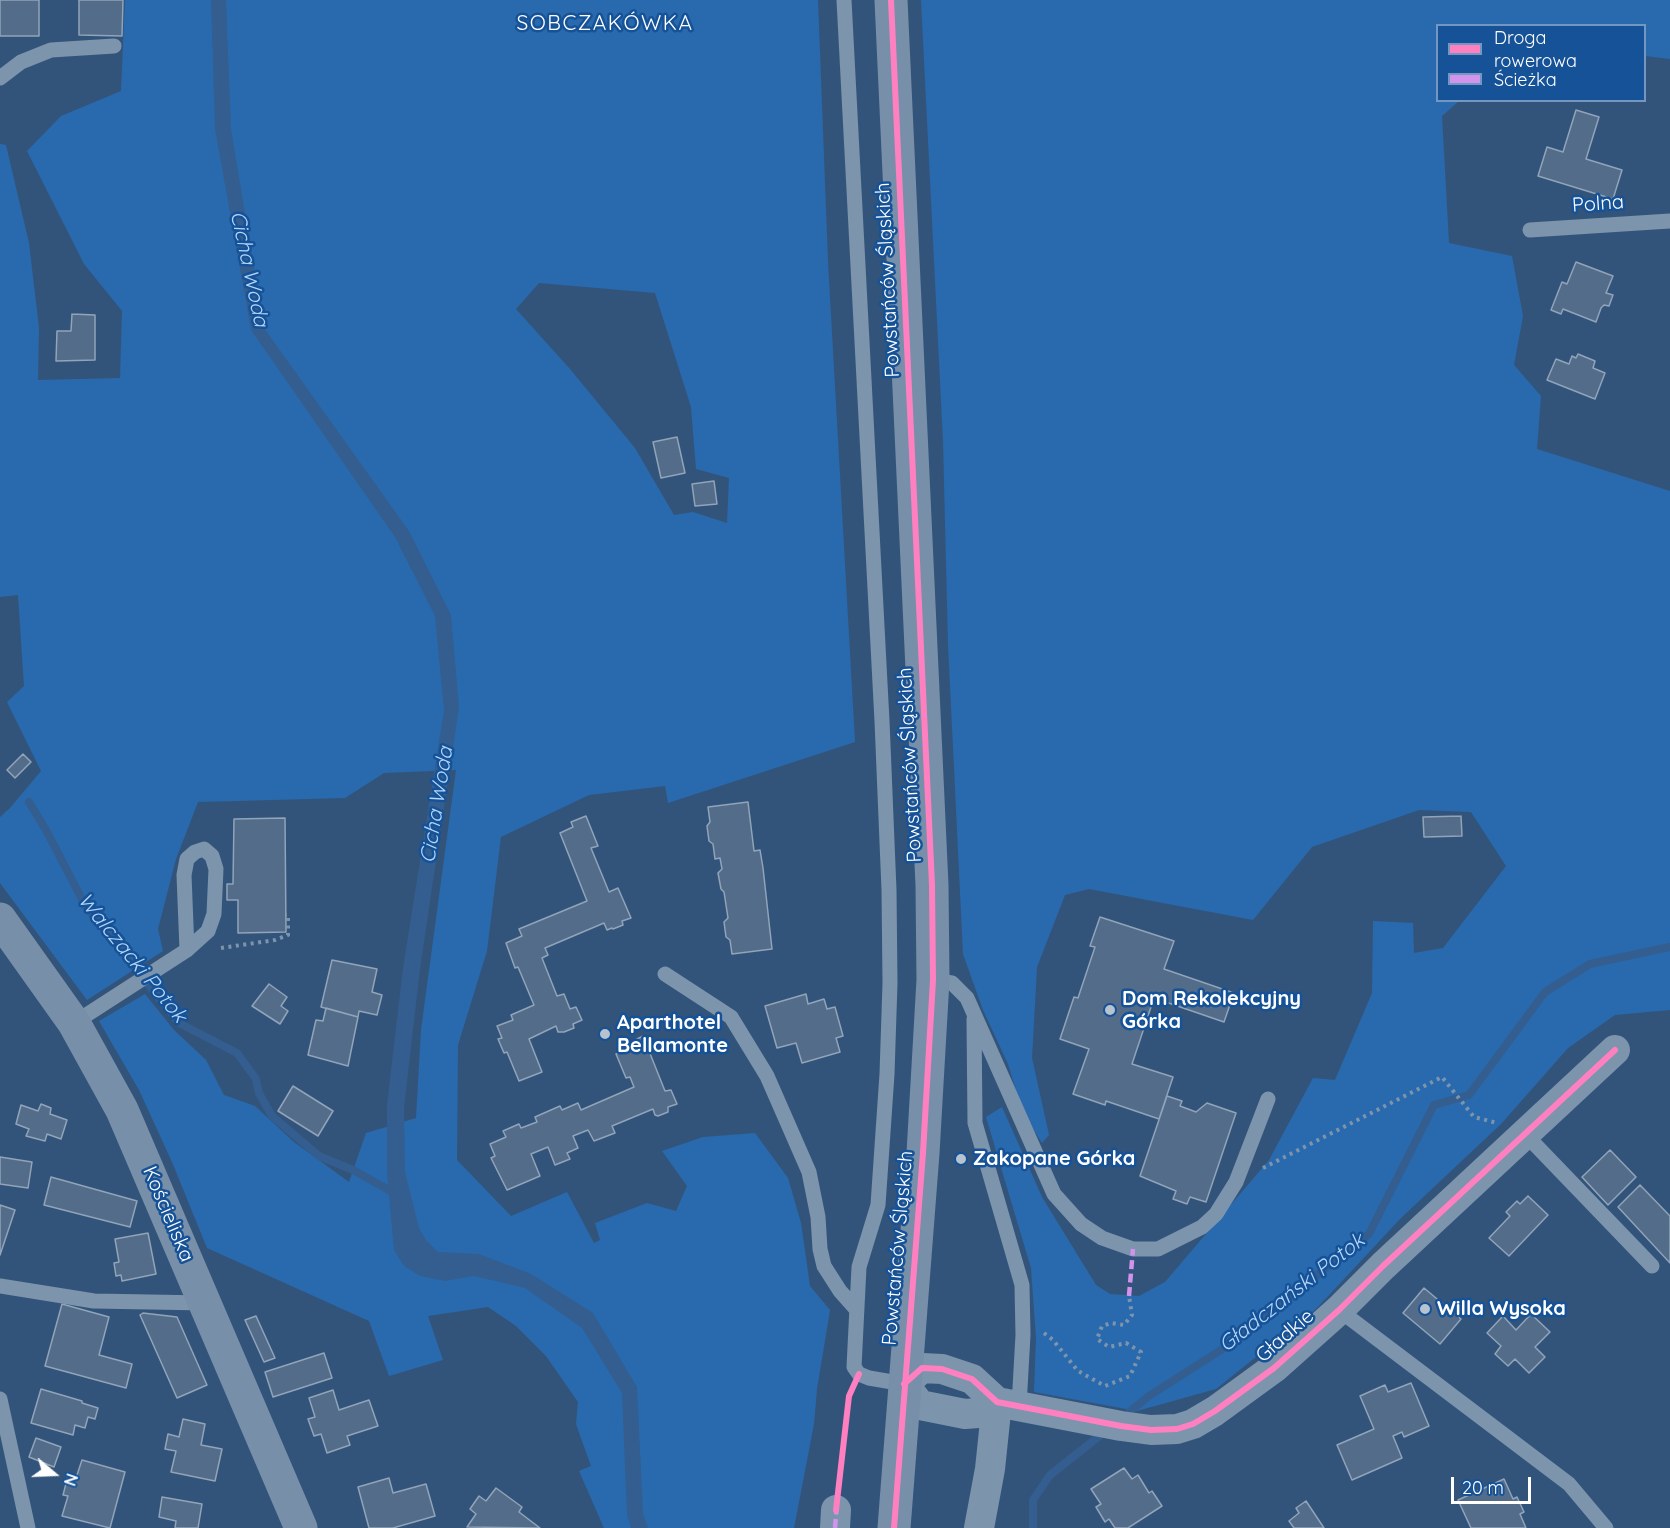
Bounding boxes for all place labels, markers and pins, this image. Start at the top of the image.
place label: Dom Rekolekcyjny Górka [1122,987,1301,1034]
marker: Dom Rekolekcyjny Górka [1103,1003,1117,1017]
place label: Aparthotel Bellamonte [617,1011,728,1058]
marker: Aparthotel Bellamonte [598,1027,612,1041]
place label: Zakopane Górka [973,1147,1135,1171]
marker: Zakopane Górka [954,1152,968,1166]
place label: Willa Wysoka [1437,1297,1566,1321]
marker: Willa Wysoka [1418,1302,1432,1316]

